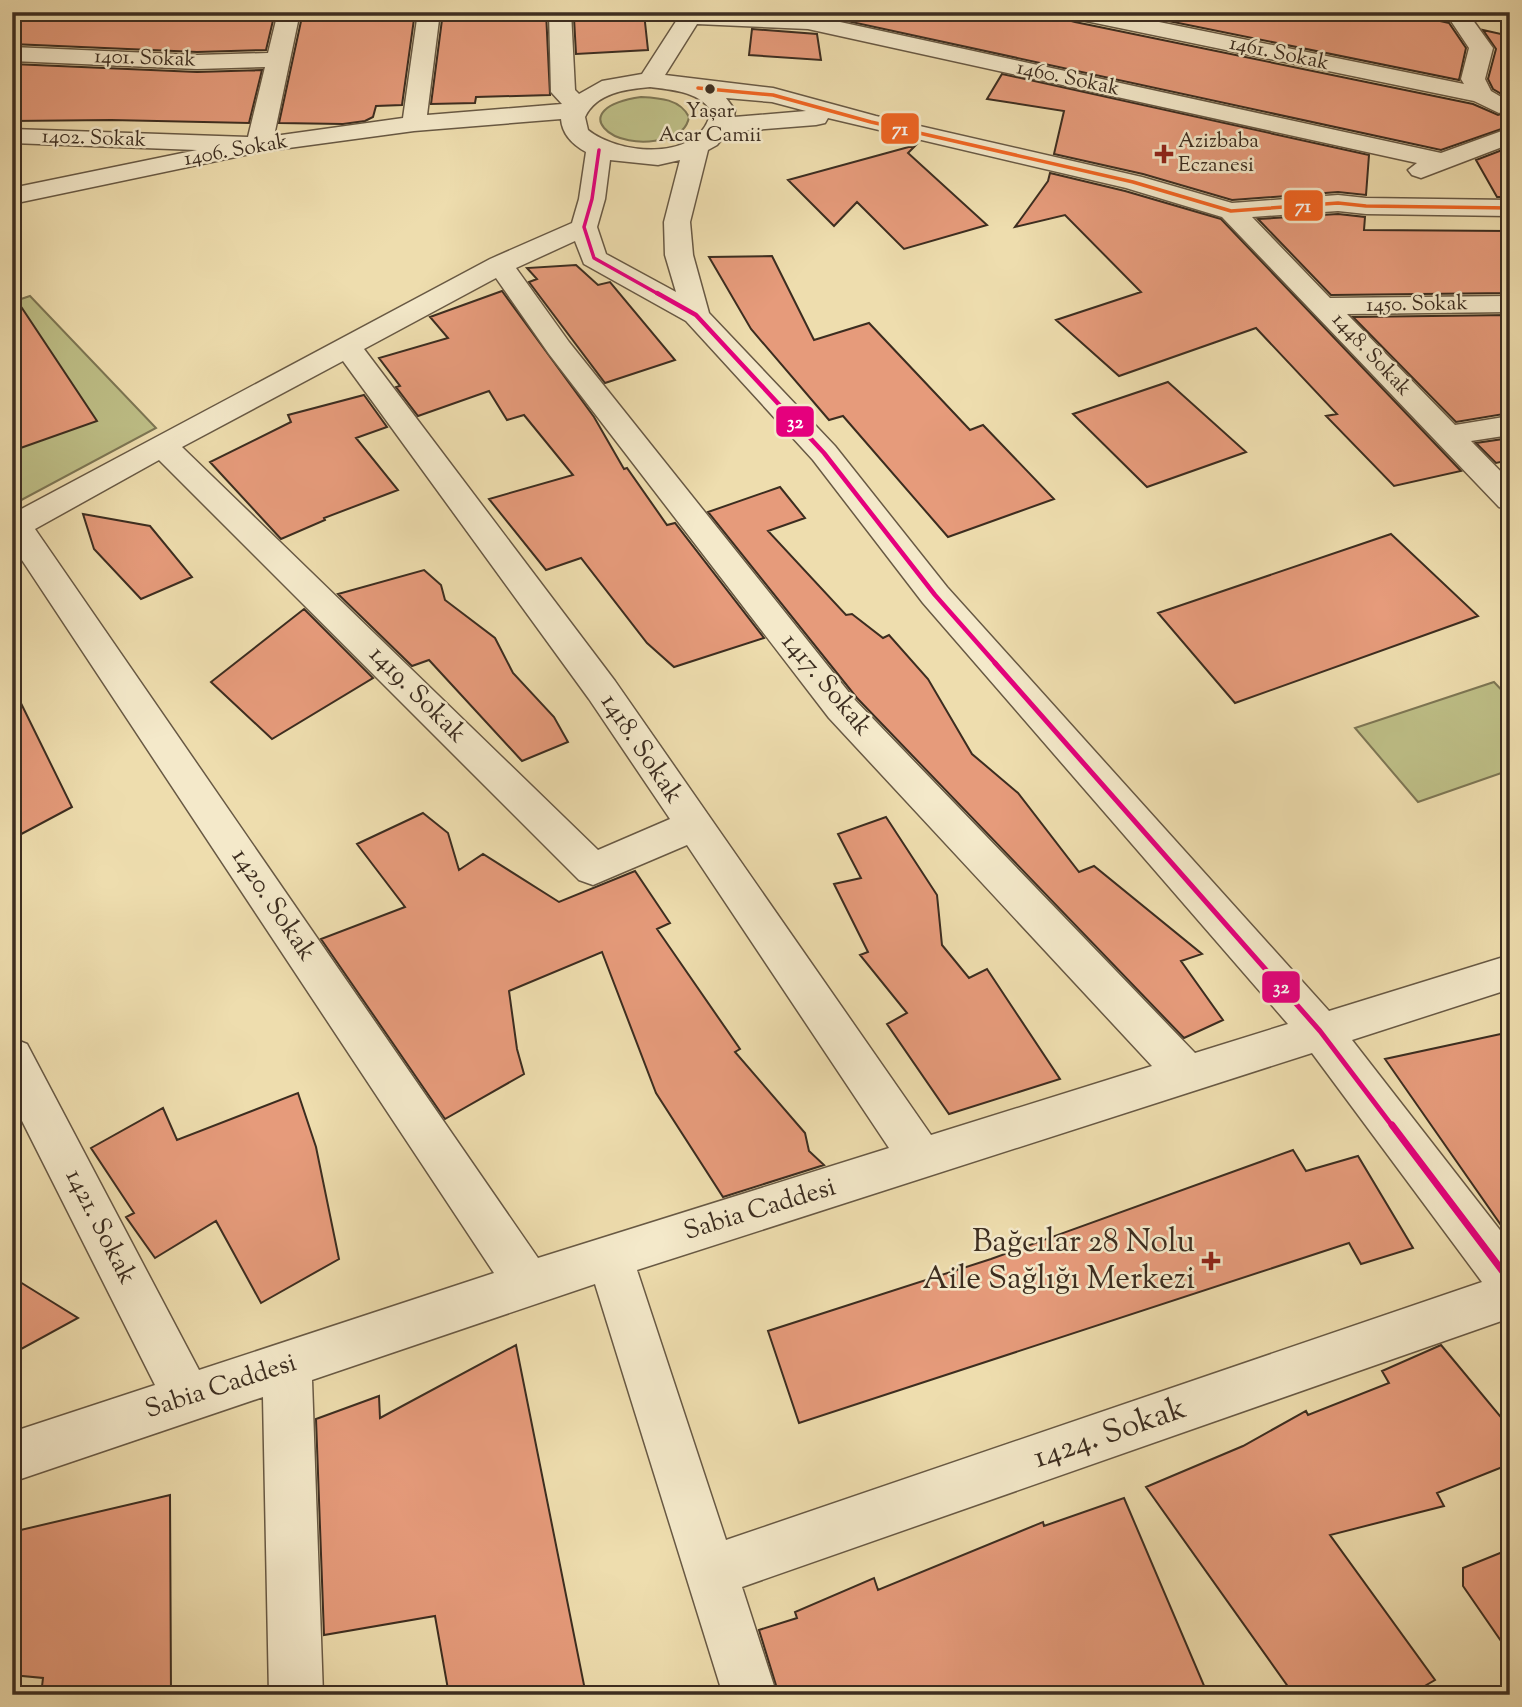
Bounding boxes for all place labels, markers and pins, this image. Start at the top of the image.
marker: Yaşar Acar Camii [703,82,717,96]
place label: Yaşar Acar Camii [659,97,761,151]
place label: Azizbaba Eczanesi [1178,127,1259,181]
marker: Azizbaba Eczanesi [1156,146,1172,162]
place label: Bağcılar 28 Nolu Aile Sağlığı Merkezi [923,1220,1195,1303]
marker: Bağcılar 28 Nolu Aile Sağlığı Merkezi [1201,1251,1221,1271]

